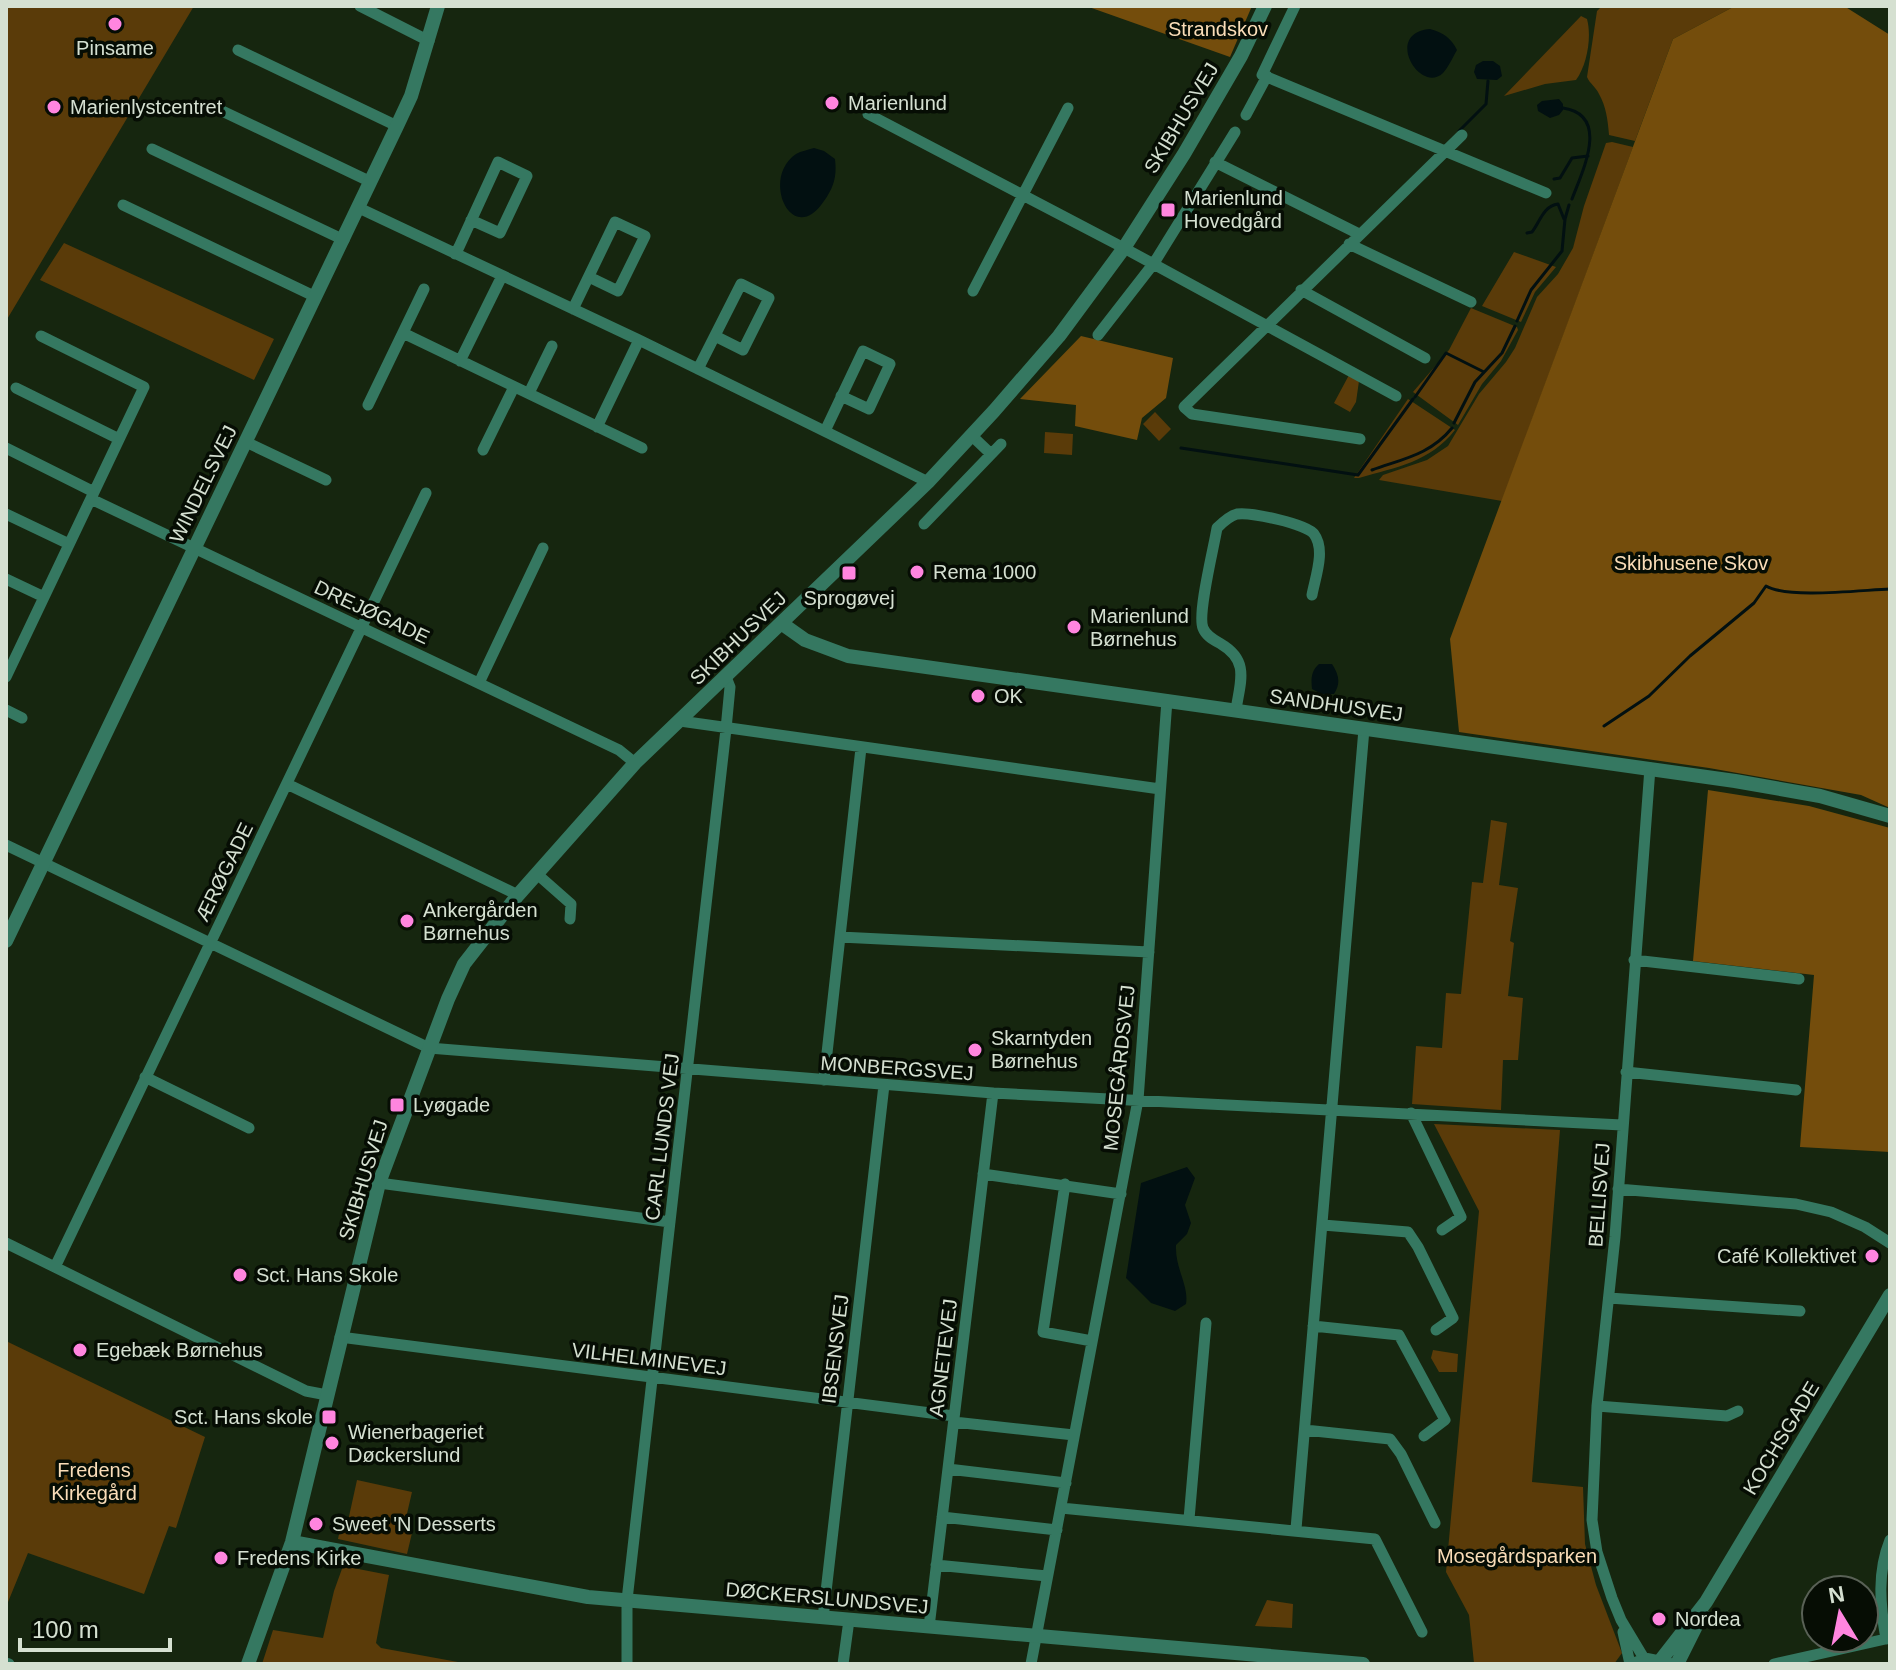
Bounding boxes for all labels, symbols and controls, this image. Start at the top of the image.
marker: Pinsame [106,15,124,33]
park label: Strandskov [1168,18,1268,40]
place label: Pinsame [76,37,154,59]
street label: SKIBHUSVEJ [1140,59,1222,177]
place label: Marienlund [848,92,947,114]
marker: Marienlund [823,94,841,112]
place label: Marienlystcentret [70,96,223,118]
marker: Marienlystcentret [45,98,63,116]
place label: Marienlund Hovedgård [1184,187,1283,232]
marker: Marienlund Hovedgård [1159,201,1177,219]
street label: WINDELSVEJ [165,422,241,546]
park label: Skibhusene Skov [1614,552,1768,574]
place label: Rema 1000 [933,561,1036,583]
marker: Rema 1000 [908,563,926,581]
marker: Sprogøvej [840,564,858,582]
street label: DREJØGADE [311,576,433,648]
street label: SKIBHUSVEJ [686,587,790,689]
place label: Sprogøvej [803,587,895,609]
place label: Marienlund Børnehus [1090,605,1189,650]
marker: Marienlund Børnehus [1065,618,1083,636]
place label: OK [994,685,1024,707]
street label: SANDHUSVEJ [1268,685,1404,725]
marker: OK [969,687,987,705]
street label: ÆRØGADE [191,819,257,925]
place label: Ankergården Børnehus [423,899,538,944]
marker: Ankergården Børnehus [398,912,416,930]
street label: MOSEGÅRDSVEJ [1099,984,1139,1152]
place label: Skarntyden Børnehus [991,1027,1092,1072]
marker: Skarntyden Børnehus [966,1041,984,1059]
street label: CARL LUNDS VEJ [641,1052,683,1222]
street label: MONBERGSVEJ [820,1052,974,1084]
place label: Lyøgade [413,1094,490,1116]
marker: Lyøgade [388,1096,406,1114]
street label: SKIBHUSVEJ [334,1117,392,1243]
street label: BELLISVEJ [1584,1142,1614,1248]
place label: Café Kollektivet [1717,1245,1856,1267]
marker: Café Kollektivet [1863,1247,1881,1265]
place label: Sct. Hans Skole [256,1264,398,1286]
marker: Sct. Hans Skole [231,1266,249,1284]
street label: IBSENSVEJ [817,1293,853,1405]
street label: AGNETEVEJ [925,1298,961,1418]
place label: Egebæk Børnehus [96,1339,263,1361]
street label: VILHELMINEVEJ [570,1339,728,1379]
marker: Egebæk Børnehus [71,1341,89,1359]
street label: KOCHSGADE [1739,1378,1823,1498]
place label: Sct. Hans skole [174,1406,313,1428]
marker: Sct. Hans skole [320,1408,338,1426]
place label: Wienerbageriet Døckerslund [348,1421,484,1466]
marker: Wienerbageriet Døckerslund [323,1434,341,1452]
park label: Fredens Kirkegård [51,1459,137,1504]
place label: Sweet 'N Desserts [332,1513,496,1535]
marker: Sweet 'N Desserts [307,1515,325,1533]
park label: Mosegårdsparken [1437,1545,1597,1567]
place label: Fredens Kirke [237,1547,362,1569]
marker: Fredens Kirke [212,1549,230,1567]
north arrow [1800,1574,1880,1654]
street label: DØCKERSLUNDSVEJ [725,1578,929,1618]
text: N [1827,1581,1847,1608]
scale bar [20,1602,170,1652]
place label: Nordea [1675,1608,1741,1630]
marker: Nordea [1650,1610,1668,1628]
text: 100 m [32,1616,99,1643]

